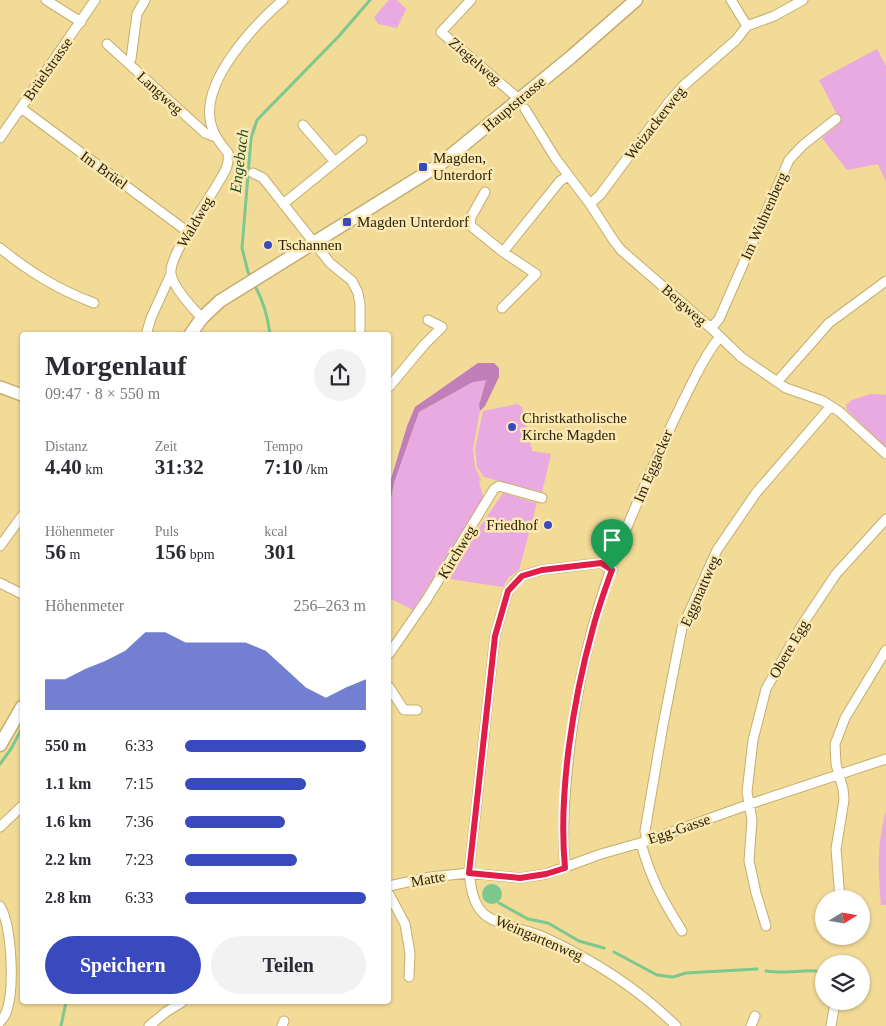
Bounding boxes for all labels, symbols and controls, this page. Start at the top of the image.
street label: Brüelstrasse [20,34,76,104]
street label: Ziegelweg [446,34,505,88]
street label: Langweg [134,68,186,118]
street label: Hauptstrasse [479,73,549,135]
street label: Weizackerweg [622,83,689,163]
water label: Engebach [227,128,252,195]
street label: Im Brüel [78,148,130,192]
place label: Magden, Unterdorf [433,150,492,183]
marker: Magden, Unterdorf [417,161,429,173]
street label: Im Wuhrenberg [738,169,791,262]
street label: Waldweg [174,193,216,250]
place label: Magden Unterdorf [357,214,469,230]
marker: Magden Unterdorf [341,216,353,228]
place label: Tschannen [278,237,342,253]
marker: Tschannen [262,239,274,251]
street label: Bergweg [658,281,710,329]
button: share [314,349,366,401]
text: Morgenlauf [45,350,187,381]
text: 09:47 · 8 × 550 m [45,385,160,402]
place label: Christkatholische Kirche Magden [522,410,627,443]
marker: Christkatholische Kirche Magden [506,421,518,433]
street label: Im Eggacker [631,427,675,505]
text: Distanz [45,439,88,454]
text: Zeit [155,439,177,454]
text: Tempo [264,439,303,454]
text: 4.40 [45,455,82,479]
text: 31:32 [155,455,204,479]
text: 7:10 [264,455,303,479]
text: km [82,462,103,477]
text: /km [303,462,328,477]
place label: Friedhof [486,517,538,533]
marker: Friedhof [542,519,554,531]
pin [591,519,633,570]
street label: Kirchweg [435,522,479,581]
text: Höhenmeter [45,524,114,539]
text: Puls [155,524,179,539]
text: kcal [264,524,288,539]
icon: arrive [598,526,626,554]
text: 56 [45,540,66,564]
text: 156 [155,540,186,564]
text: 301 [264,540,296,564]
text: m [66,547,80,562]
text: bpm [186,547,215,562]
street label: Eggmattweg [677,553,723,629]
text: Höhenmeter [45,597,124,614]
text: 256–263 m [294,597,366,614]
street label: Obere Egg [766,617,812,681]
text: 550 m [45,737,86,754]
text: 6:33 [125,737,153,754]
text: 1.1 km [45,775,91,792]
text: 7:15 [125,775,153,792]
street label: Egg-Gasse [646,811,713,847]
text: 1.6 km [45,813,91,830]
text: 7:36 [125,813,153,830]
text: 2.2 km [45,851,91,868]
text: 7:23 [125,851,153,868]
street label: Matte [409,868,447,890]
text: 2.8 km [45,889,91,906]
text: 6:33 [125,889,153,906]
north arrow [815,890,870,945]
map controls [815,890,870,1010]
street label: Weingartenweg [493,912,586,964]
button: Speichern [45,936,201,994]
button: Teilen [211,936,366,994]
button: layers [815,955,870,1010]

